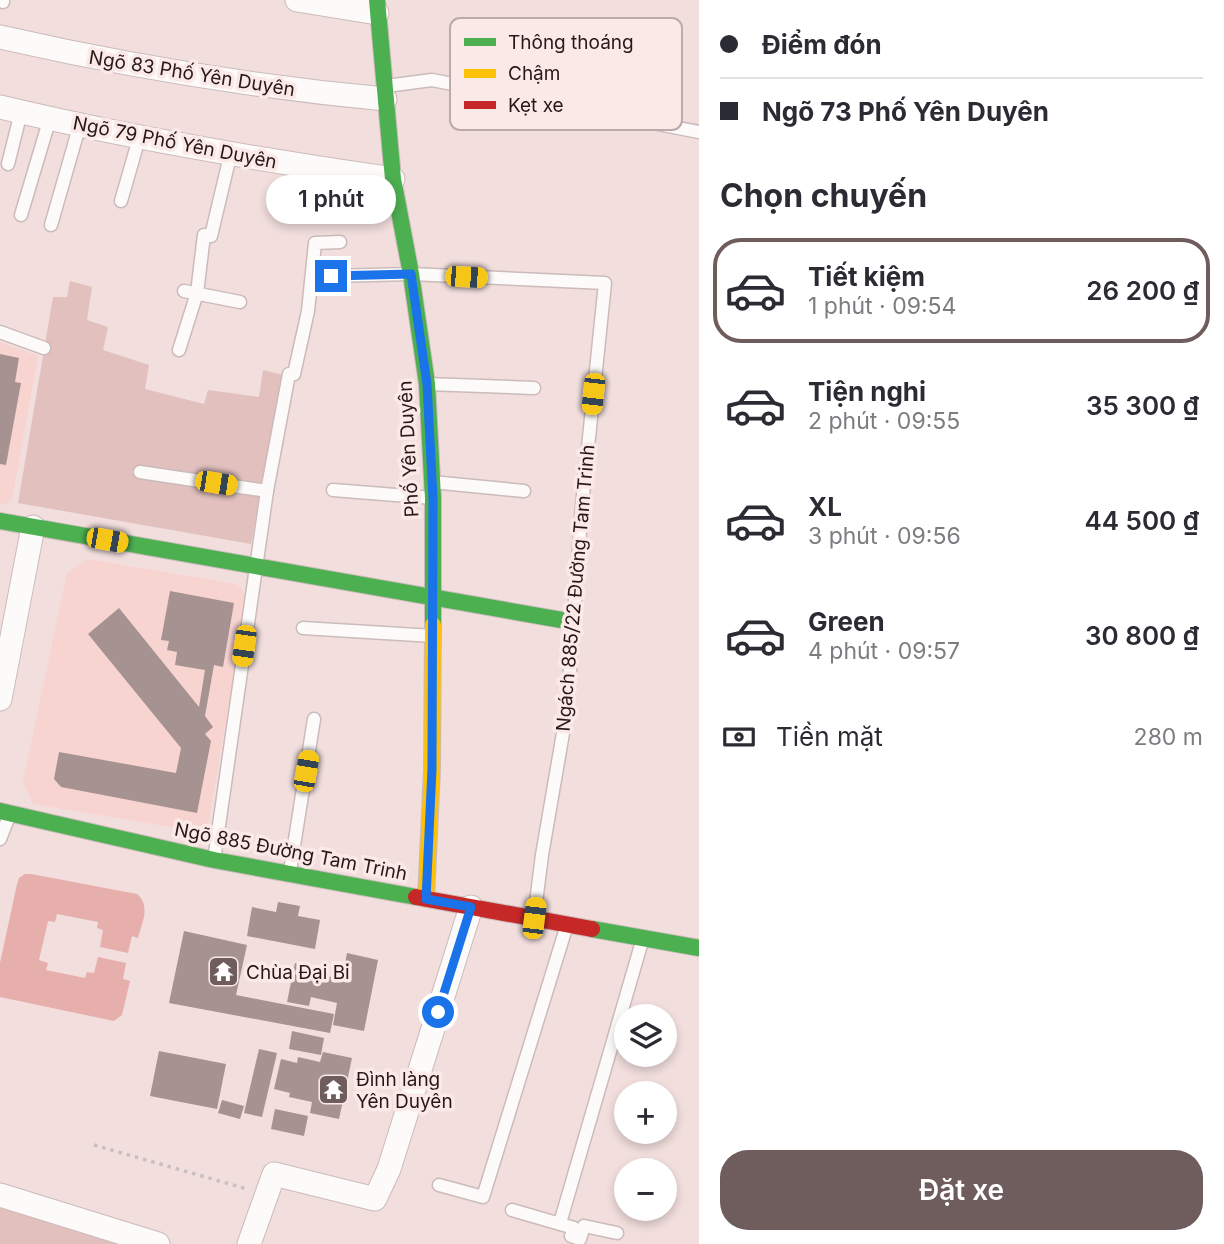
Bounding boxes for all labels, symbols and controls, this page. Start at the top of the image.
legend [450,18,682,130]
text: Điểm đón [762,29,882,60]
text: Thông thoáng [508,31,634,54]
street label: Ngõ 83 Phố Yên Duyên [87,46,297,101]
text: Chậm [508,62,560,85]
text: Kẹt xe [508,94,564,117]
text: Ngõ 73 Phố Yên Duyên [762,96,1049,127]
street label: Ngõ 79 Phố Yên Duyên [71,111,279,174]
callout: 1 phút [266,174,396,224]
text: Chọn chuyến [720,176,927,215]
text: 1 phút [298,185,364,213]
icon: car [724,259,787,322]
route end [315,260,347,292]
text: Tiết kiệm [808,261,925,292]
car [445,265,488,289]
text: 26 200 ₫ [1086,275,1199,306]
text: 1 phút · 09:54 [808,292,956,320]
car [581,372,606,416]
icon: car [724,374,787,437]
text: Tiện nghi [808,376,926,407]
street label: Phố Yên Duyên [393,380,424,518]
text: 35 300 ₫ [1086,390,1199,421]
text: 2 phút · 09:55 [808,407,960,435]
street label: Ngách 885/22 Đường Tam Trinh [551,444,600,733]
car [194,469,239,497]
icon: car [724,489,787,552]
text: XL [808,491,842,522]
text: 44 500 ₫ [1084,505,1199,536]
text: 3 phút · 09:56 [808,522,961,550]
car [85,526,130,554]
icon: car [724,604,787,667]
text: Green [808,606,885,637]
text: 30 800 ₫ [1085,620,1199,651]
car [231,624,258,668]
text: 4 phút · 09:57 [808,637,960,665]
icon: cash [720,718,758,756]
text: Tiền mặt [776,721,883,752]
text: 280 m [1134,723,1203,751]
car [293,748,320,794]
street label: Ngõ 885 Đường Tam Trinh [173,818,409,885]
car [522,896,547,940]
temple icon: Chùa Đại Bi [206,955,240,989]
place label: Chùa Đại Bi [246,961,350,984]
route start [422,996,454,1028]
map controls [614,1004,677,1221]
button: layers [614,1004,677,1067]
place label: Đình làng Yên Duyên [356,1068,453,1113]
temple icon: Đình làng Yên Duyên [316,1073,350,1107]
button: + [614,1081,677,1144]
button: Đặt xe [720,1150,1203,1230]
button: − [614,1158,677,1221]

